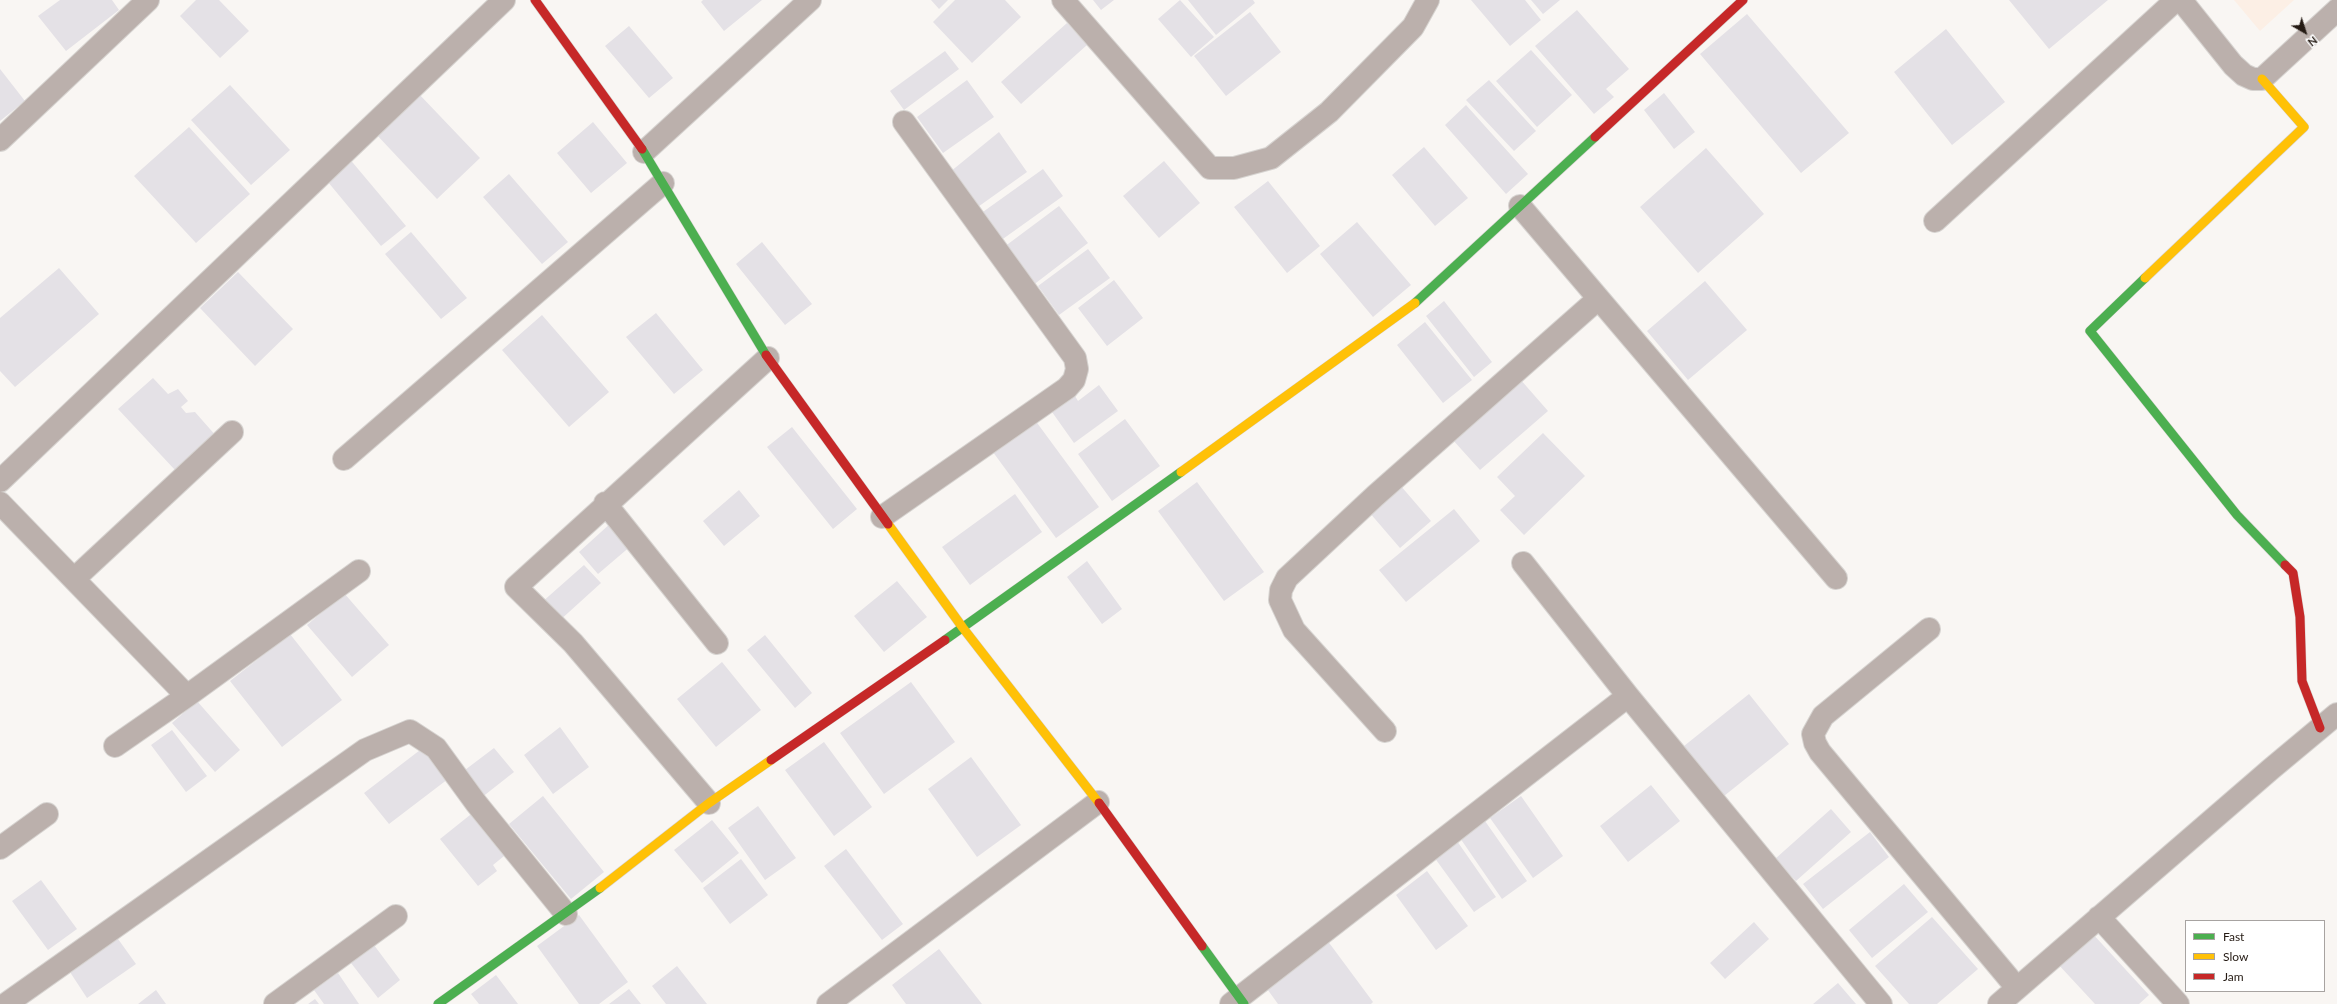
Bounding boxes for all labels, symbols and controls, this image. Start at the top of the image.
north arrow [2285,12,2325,52]
text: N [2305,34,2320,49]
legend [2185,920,2325,992]
text: Fast [2223,929,2244,944]
text: Slow [2223,949,2248,964]
text: Jam [2223,969,2244,984]

